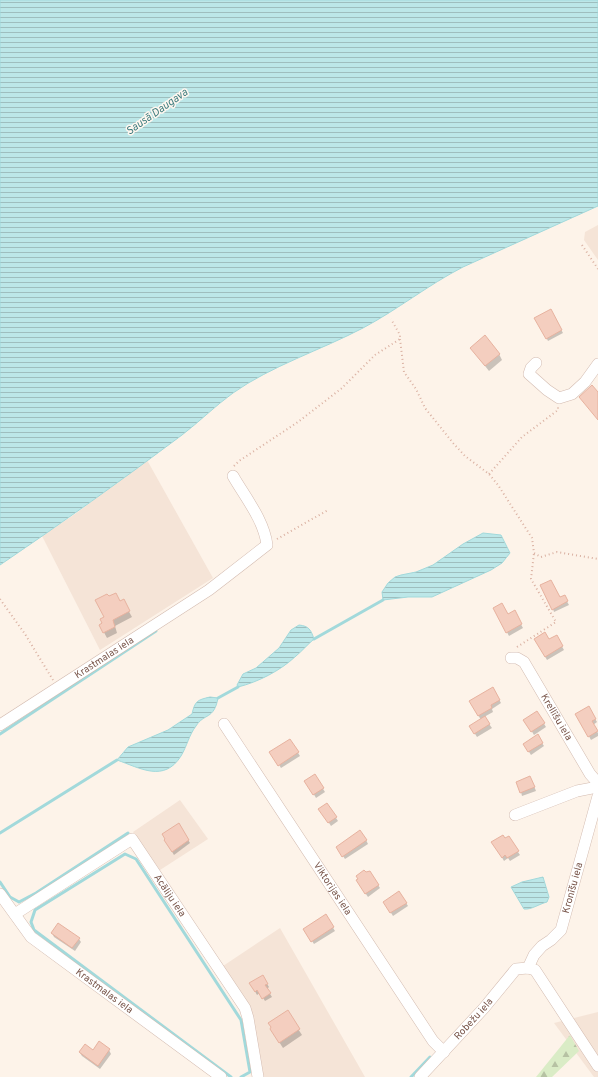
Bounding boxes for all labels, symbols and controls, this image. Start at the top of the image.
water label: Sausā Daugava [123,85,191,138]
street label: Krastmalas iela [72,634,136,682]
street label: Krellīšu iela [538,691,575,743]
street label: Viktorijas iela [310,859,355,917]
street label: Kronīšu iela [559,861,586,915]
street label: Acāliju iela [151,872,189,919]
street label: Krastmalas iela [73,966,136,1016]
street label: Robežu iela [451,995,496,1043]

